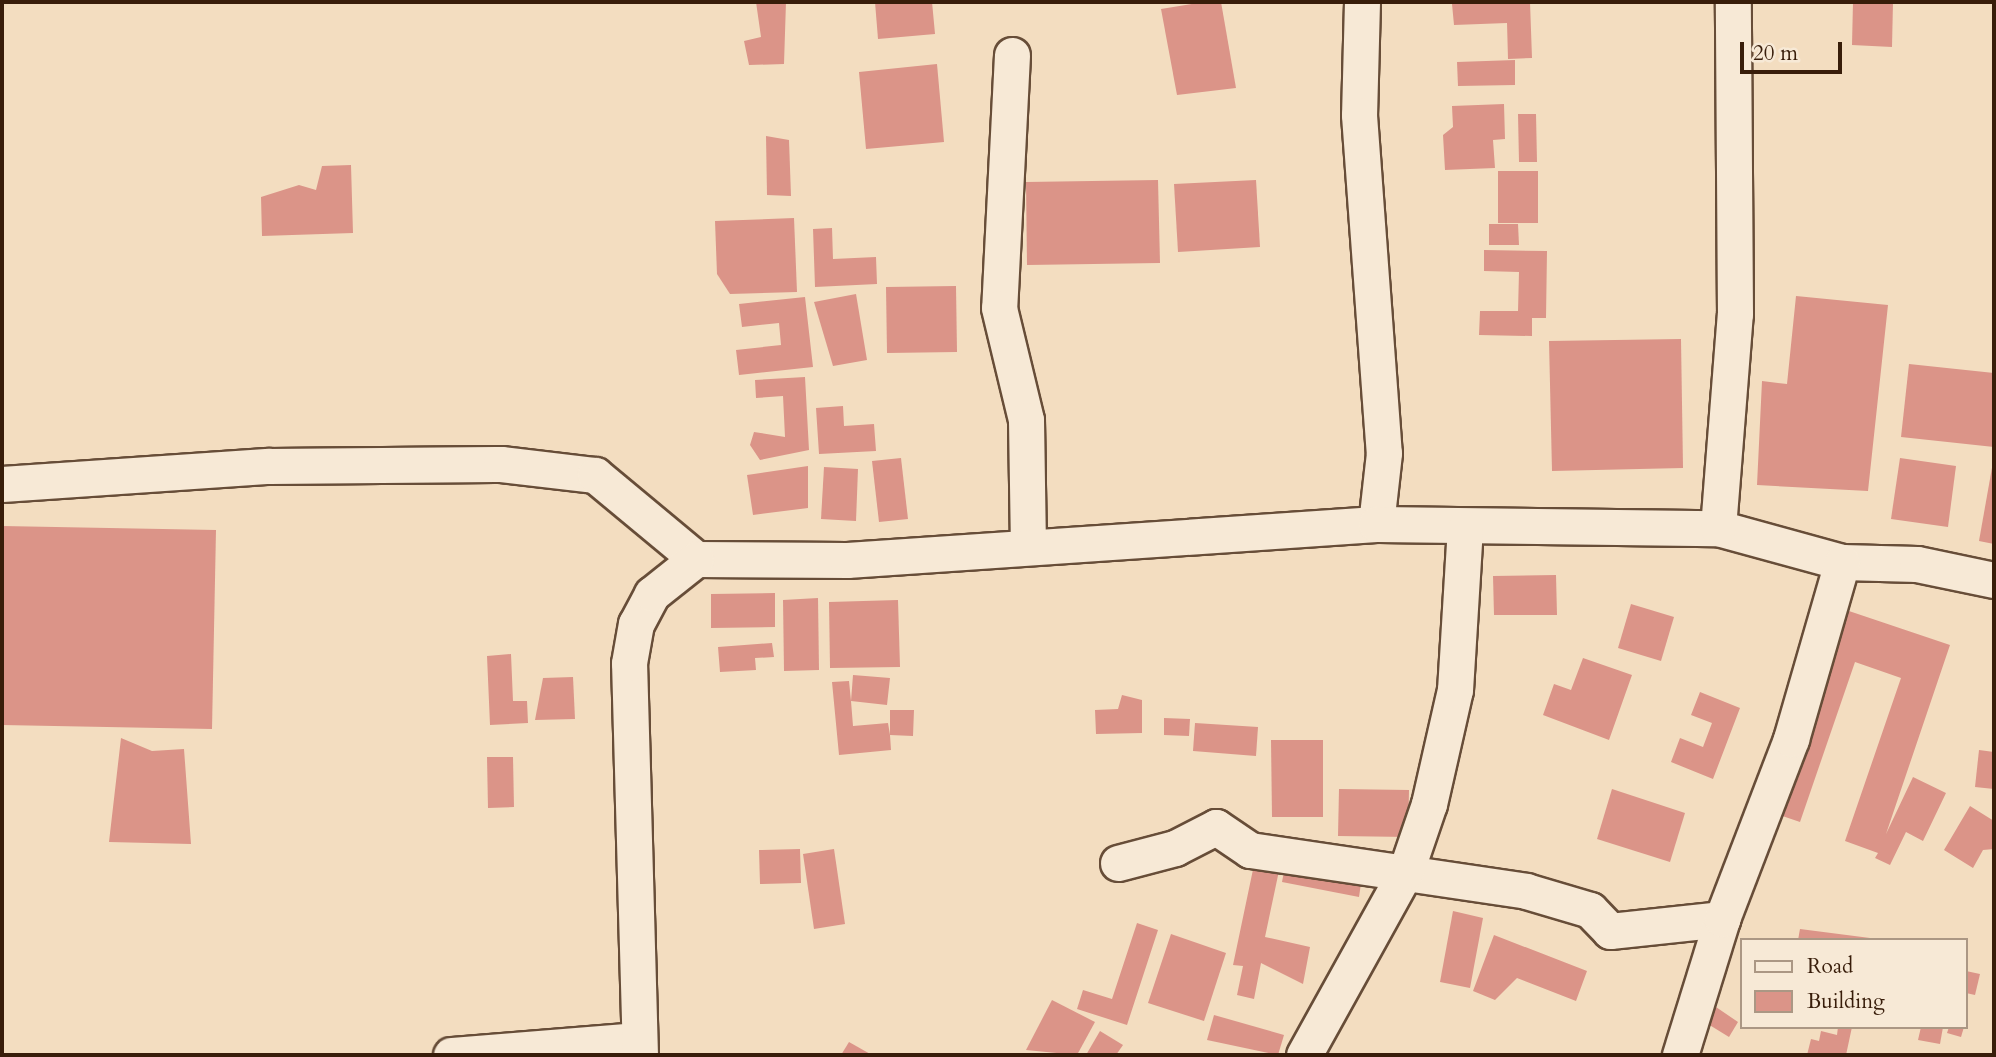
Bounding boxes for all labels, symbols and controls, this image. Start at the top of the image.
scale bar [1744,28,1846,72]
text: 20 m [1753,39,1798,68]
legend [1741,938,1968,1029]
text: Road [1807,952,1853,981]
text: Building [1807,987,1885,1016]

